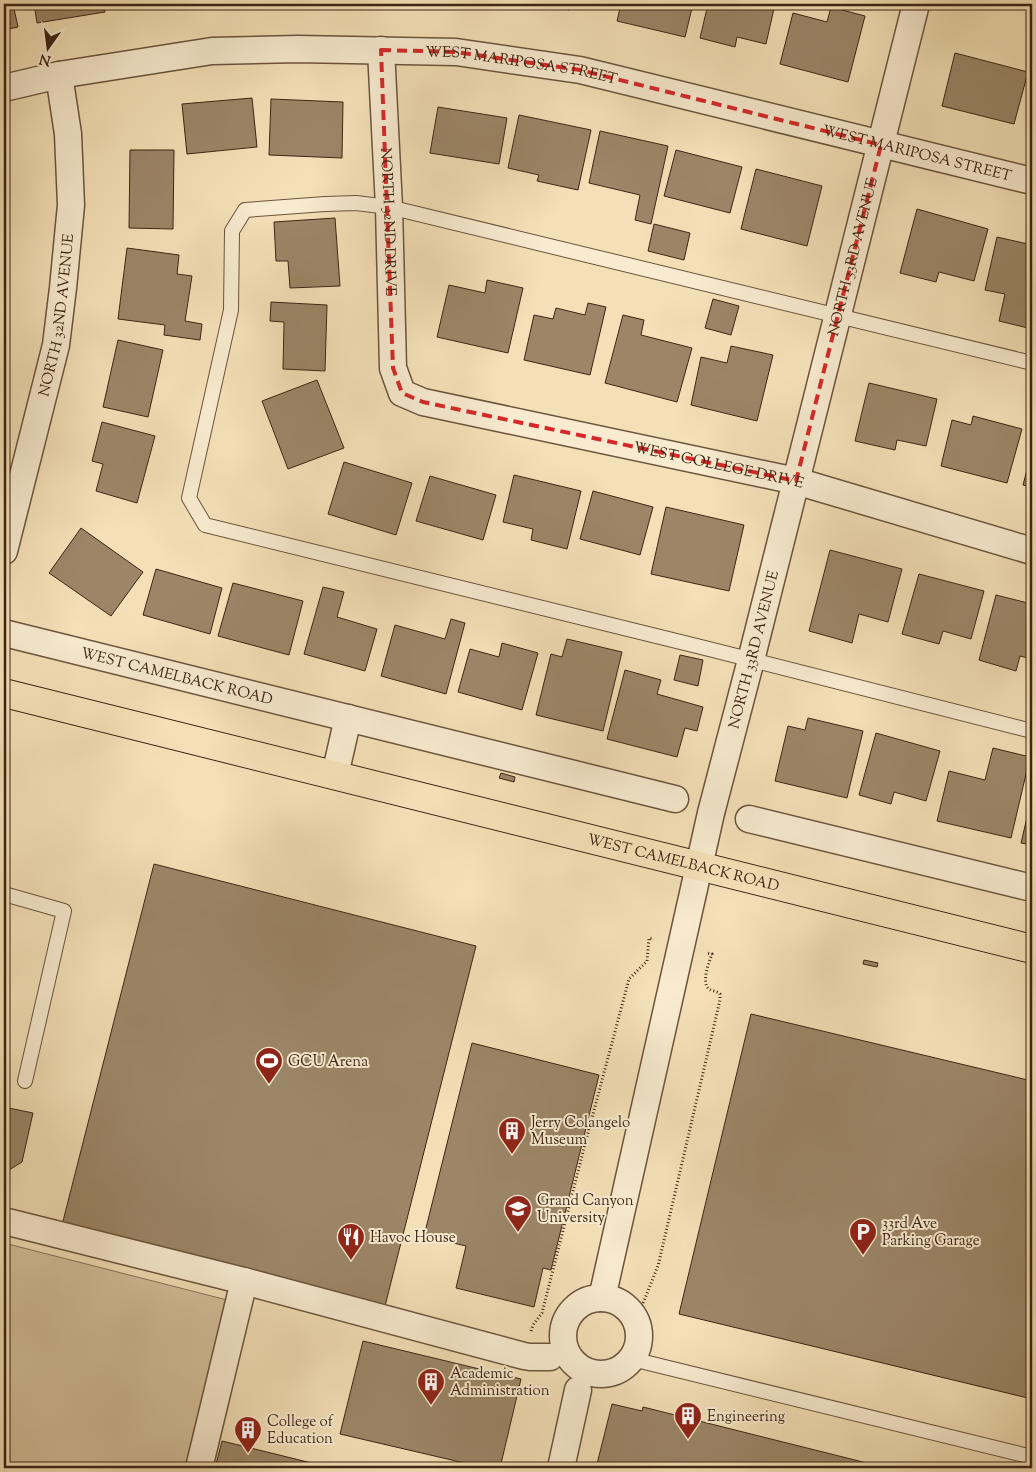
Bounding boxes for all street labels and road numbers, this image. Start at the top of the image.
street label: WEST MARIPOSA STREET [425,42,620,91]
street label: WEST MARIPOSA STREET [820,121,1014,188]
street label: NORTH 32ND DRIVE [374,147,400,296]
street label: NORTH 33RD AVENUE [824,176,884,338]
street label: NORTH 32ND AVENUE [34,233,80,399]
street label: WEST COLLEGE DRIVE [631,438,806,495]
street label: NORTH 33RD AVENUE [724,569,785,731]
street label: WEST CAMELBACK ROAD [78,643,275,711]
street label: WEST CAMELBACK ROAD [585,830,781,898]

